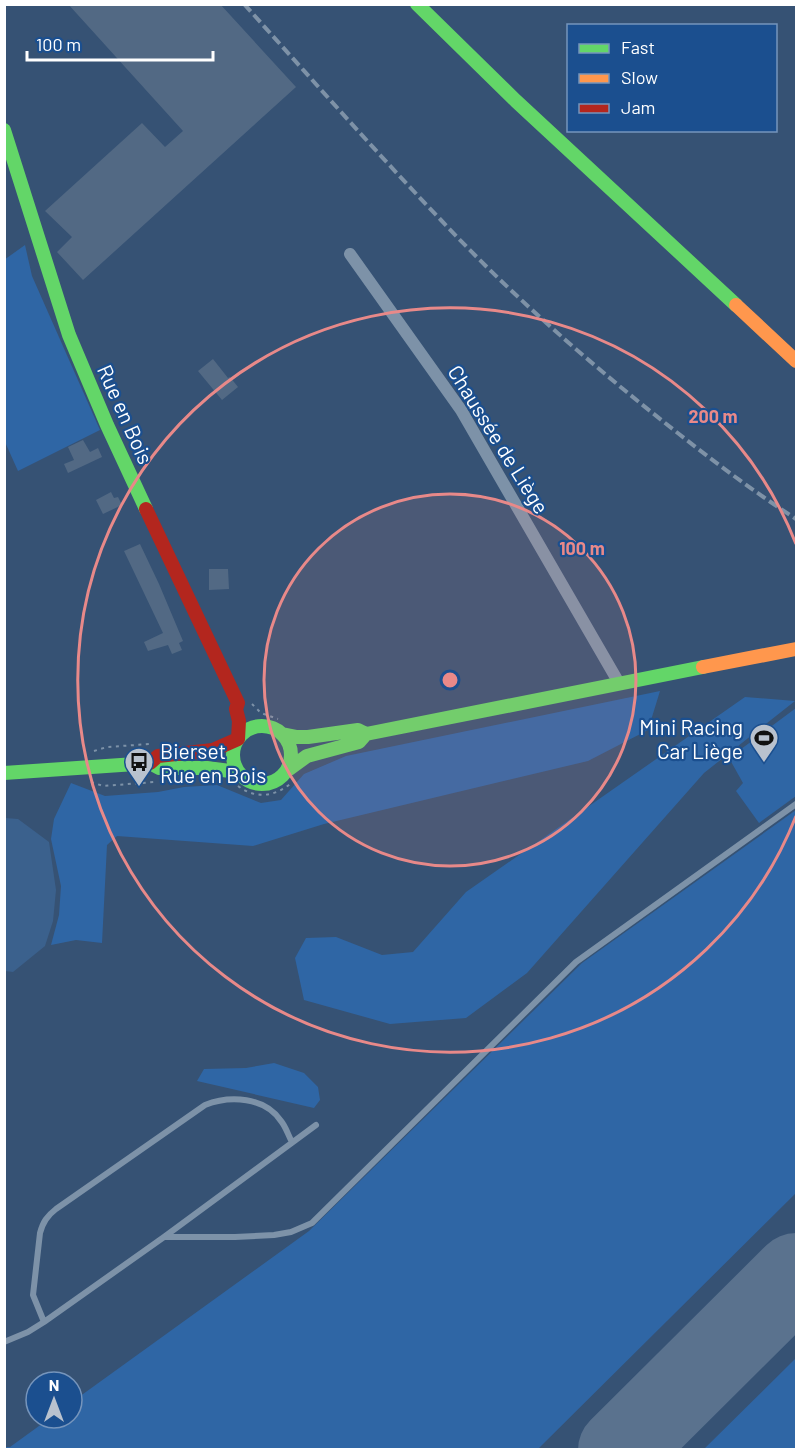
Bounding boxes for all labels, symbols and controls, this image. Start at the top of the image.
scale bar [27,24,213,62]
legend [567,24,777,132]
text: 100 m [36,33,81,55]
text: Fast [621,36,655,58]
text: Slow [621,66,658,88]
text: Jam [621,96,655,118]
street label: Rue en Bois [93,360,159,468]
street label: Chaussée de Liège [443,360,555,518]
text: 200 m [688,405,738,427]
text: 100 m [559,537,605,559]
centre of rings [440,670,460,690]
place label: Mini Racing Car Liège [639,714,743,763]
sports icon: Mini Racing Car Liège [748,722,780,764]
place label: Bierset Rue en Bois [160,738,266,787]
bus stop icon: Bierset Rue en Bois [123,746,155,788]
north arrow [24,1370,84,1430]
text: N [49,1375,59,1394]

